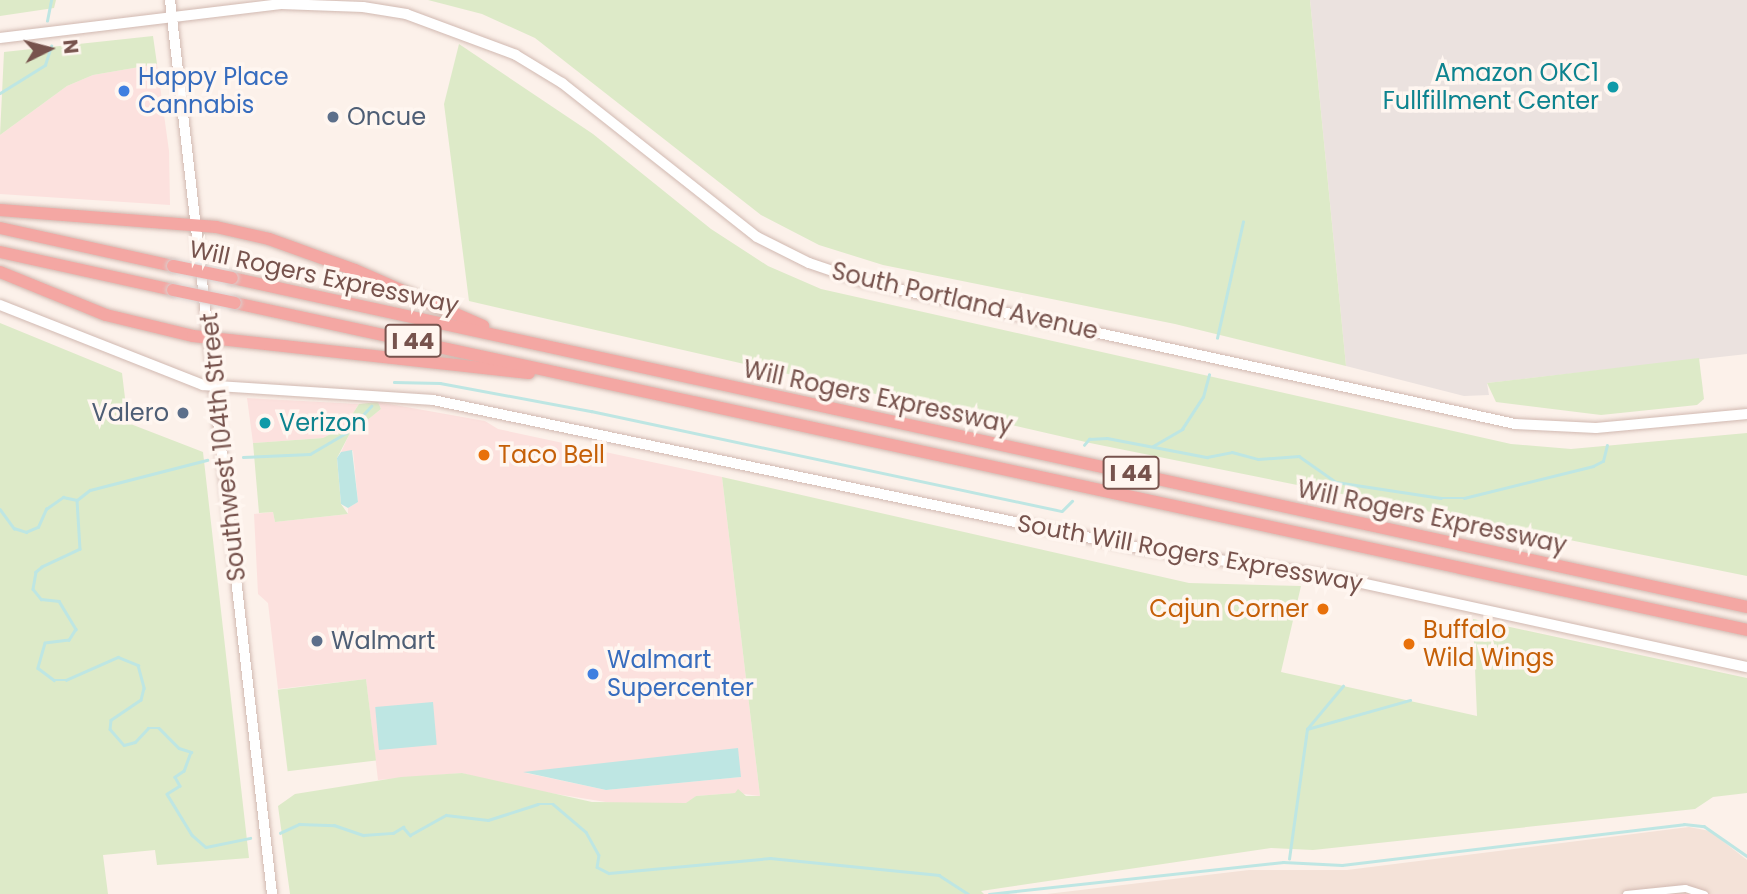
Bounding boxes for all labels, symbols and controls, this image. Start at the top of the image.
north arrow [14,14,84,84]
text: N [56,38,85,55]
place label: Amazon OKC1 Fullfillment Center [1383,59,1599,115]
place label: Happy Place Cannabis [138,63,289,119]
marker: Amazon OKC1 Fullfillment Center [1605,79,1621,95]
marker: Happy Place Cannabis [116,83,132,99]
place label: Oncue [347,103,426,131]
marker: Oncue [325,109,341,125]
street label: Will Rogers Expressway [187,234,461,320]
street label: South Portland Avenue [829,256,1101,346]
street label: Southwest 104th Street [195,311,251,583]
road number: I 44 [383,322,443,360]
street label: Will Rogers Expressway [741,354,1015,440]
place label: Valero [91,399,169,427]
marker: Valero [175,405,191,421]
place label: Verizon [279,409,367,437]
marker: Verizon [257,415,273,431]
place label: Taco Bell [498,441,605,469]
marker: Taco Bell [476,447,492,463]
road number: I 44 [1101,453,1161,492]
street label: Will Rogers Expressway [1295,474,1569,560]
street label: South Will Rogers Expressway [1015,508,1365,598]
place label: Cajun Corner [1149,595,1309,623]
marker: Cajun Corner [1315,601,1331,617]
place label: Buffalo Wild Wings [1423,616,1554,672]
place label: Walmart [331,627,435,655]
marker: Walmart [309,633,325,649]
marker: Buffalo Wild Wings [1401,636,1417,652]
place label: Walmart Supercenter [607,646,754,702]
marker: Walmart Supercenter [585,666,601,682]

